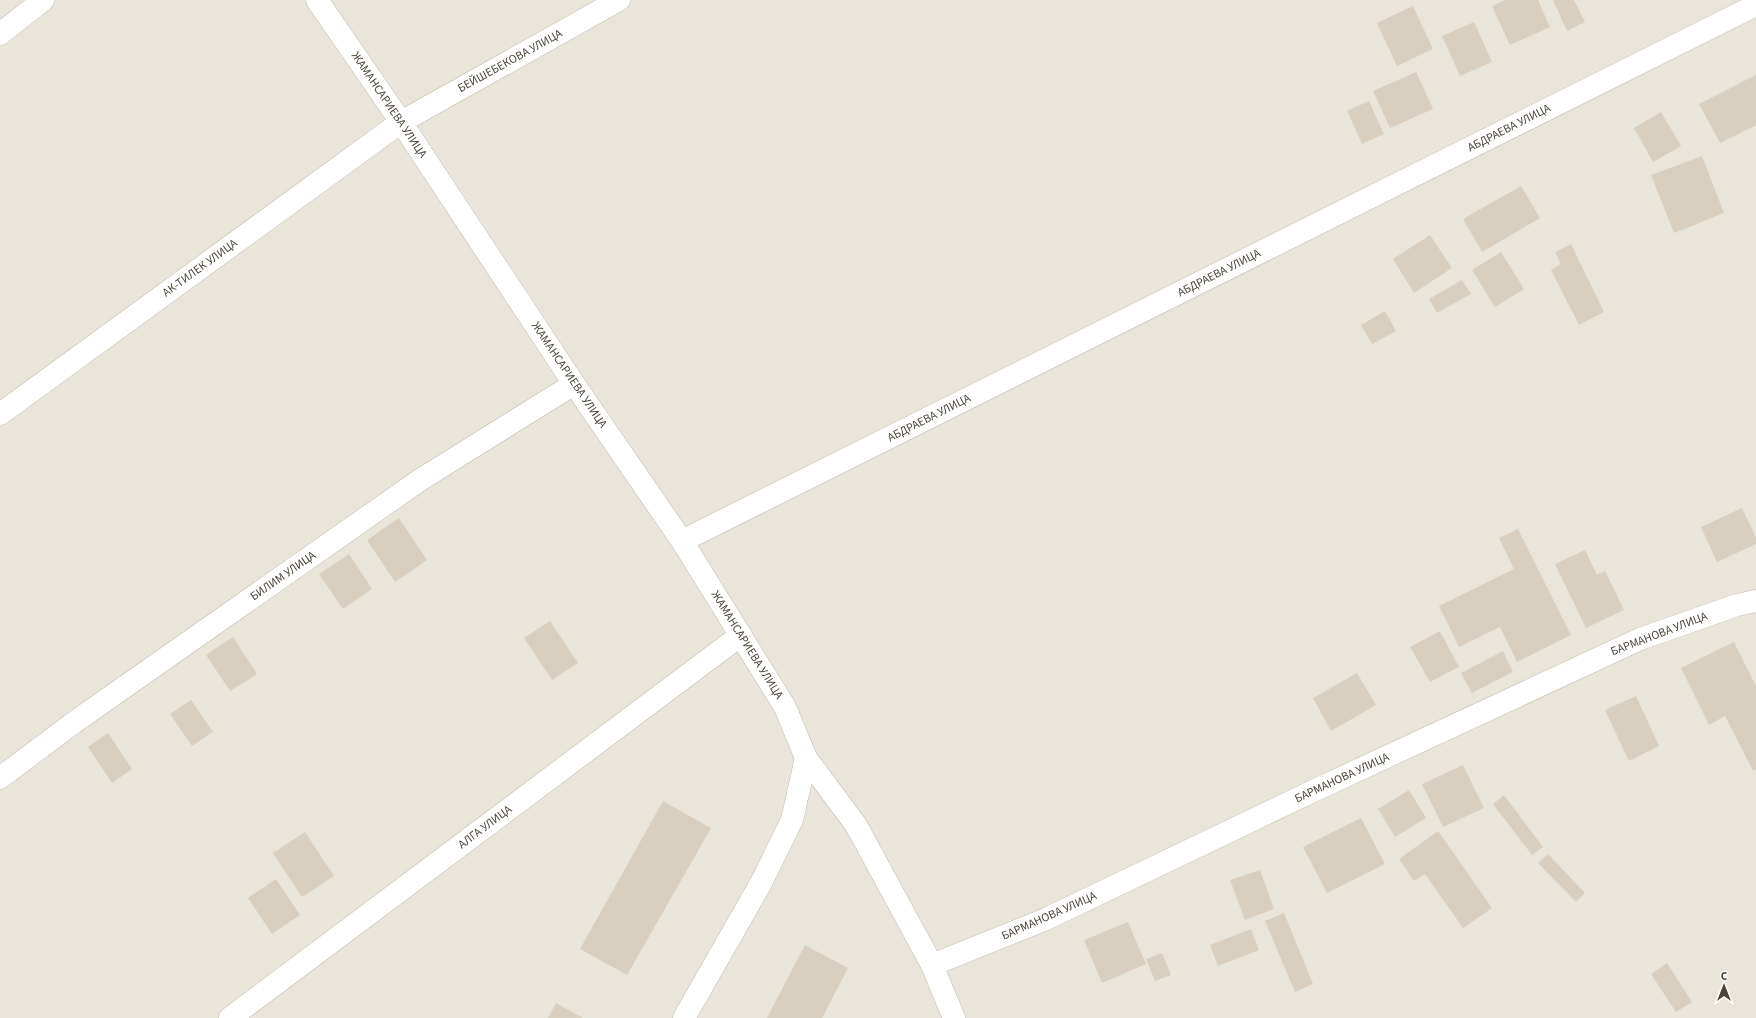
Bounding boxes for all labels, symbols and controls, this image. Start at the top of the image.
street label: БЕЙШЕБЕКОВА УЛИЦА [455,25,566,97]
street label: ЖАМАНСАРИЕВА УЛИЦА [347,48,431,162]
street label: АБДРАЕВА УЛИЦА [1465,100,1554,156]
street label: АК-ТИЛЕК УЛИЦА [159,235,241,301]
street label: АБДРАЕВА УЛИЦА [1175,245,1264,301]
street label: ЖАМАНСАРИЕВА УЛИЦА [527,318,611,432]
street label: АБДРАЕВА УЛИЦА [885,390,974,446]
street label: БИЛИМ УЛИЦА [247,547,320,605]
street label: ЖАМАНСАРИЕВА УЛИЦА [707,587,788,703]
street label: БАРМАНОВА УЛИЦА [1608,608,1710,660]
street label: БАРМАНОВА УЛИЦА [1292,748,1392,807]
street label: АЛГА УЛИЦА [455,801,516,853]
street label: БАРМАНОВА УЛИЦА [999,887,1100,945]
north arrow [1704,966,1744,1006]
text: С [1721,969,1728,984]

